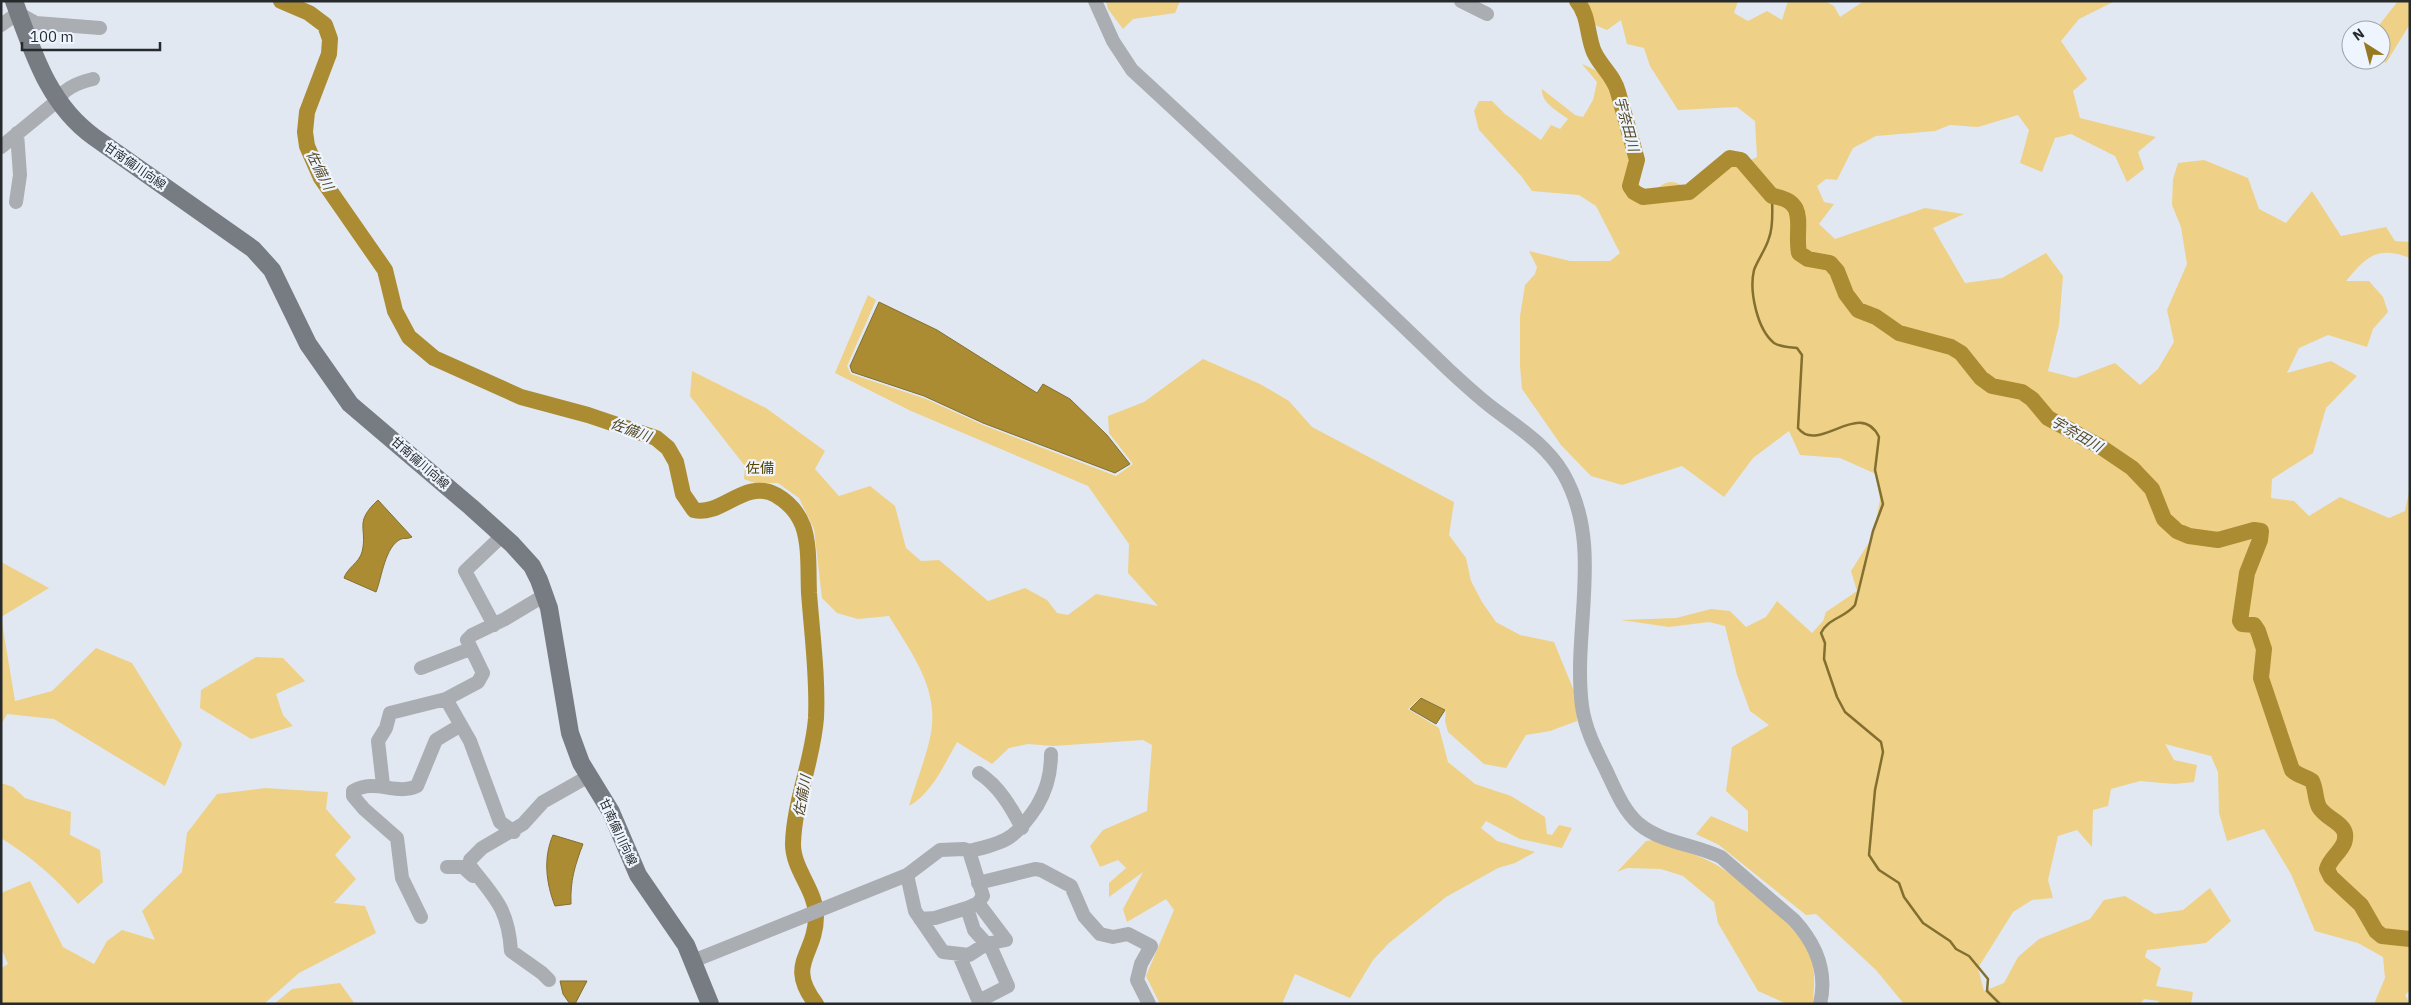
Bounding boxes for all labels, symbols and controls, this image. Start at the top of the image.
scale bar [22,20,160,52]
north arrow [2341,20,2391,70]
text: N [2349,24,2368,45]
text: 100 m [30,27,74,46]
water label: 宇奈田川 [1611,95,1643,155]
street label: 甘南備川向線 [101,139,169,192]
water label: 佐備川 [302,147,338,195]
water label: 宇奈田川 [2048,412,2107,457]
water label: 佐備川 [608,414,656,446]
street label: 甘南備川向線 [388,433,452,492]
district label: 佐備 [746,459,774,477]
water label: 佐備川 [789,772,815,818]
street label: 甘南備川向線 [596,796,640,868]

